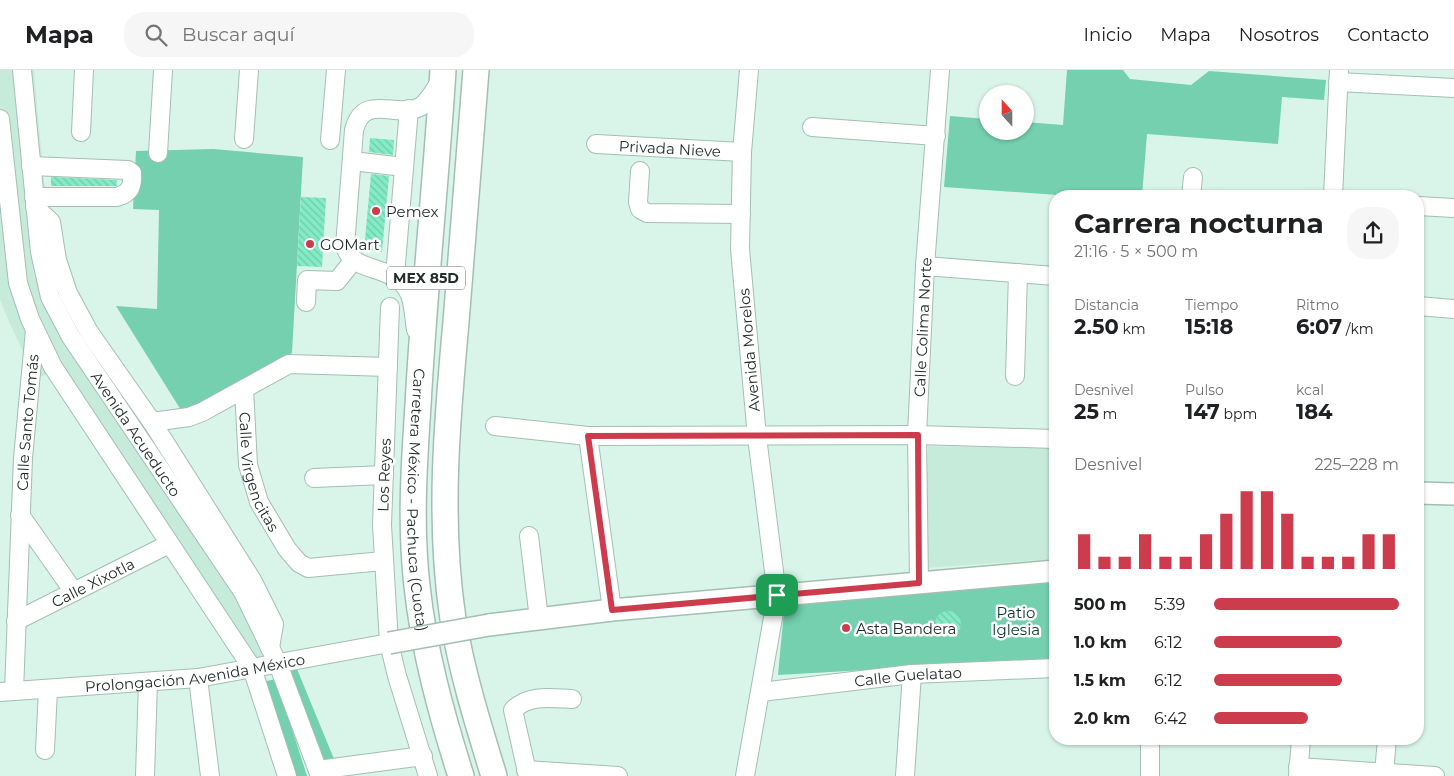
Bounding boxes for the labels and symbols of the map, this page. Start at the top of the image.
north arrow [979,85,1034,140]
street label: Privada Nieve [618,136,721,160]
place label: Pemex [386,202,438,221]
marker: Pemex [370,205,382,217]
place label: GOMart [320,235,380,254]
marker: GOMart [304,238,316,250]
street label: Calle Colima Norte [909,257,935,397]
road number: MEX 85D [387,267,465,290]
street label: Avenida Morelos [734,287,764,413]
street label: Calle Santo Tomás [12,353,42,491]
street label: Avenida Acueducto [87,368,185,500]
street label: Carretera México - Pachuca (Cuota) [404,368,433,633]
street label: Calle Virgencitas [236,411,284,535]
street label: Los Reyes [373,438,395,512]
street label: Calle Xixotla [48,554,138,611]
pin [756,574,798,616]
park label: Patio Iglesia [992,603,1040,639]
place label: Asta Bandera [856,619,956,638]
marker: Asta Bandera [840,622,852,634]
street label: Prolongación Avenida México [84,649,306,695]
street label: Calle Guelatao [853,662,962,690]

